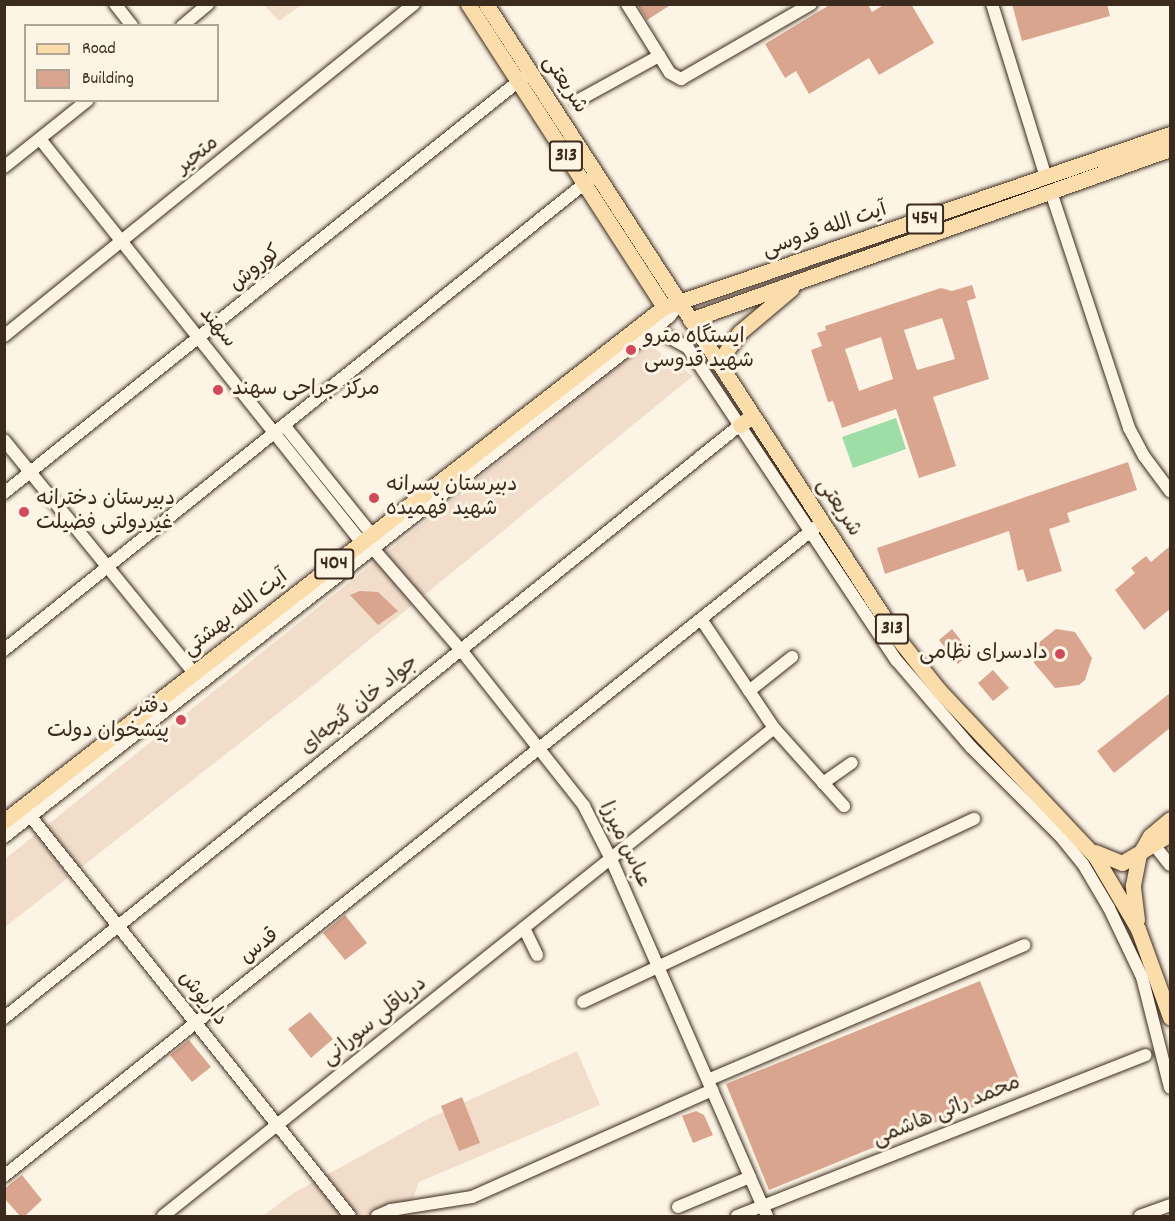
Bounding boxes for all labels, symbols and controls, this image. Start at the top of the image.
legend [24,24,219,102]
text: Road [82,37,116,62]
street label: شریعتی [536,51,592,119]
text: Building [82,67,134,92]
street label: متحیر [172,131,224,181]
road number: 313 [548,139,584,173]
street label: آیت الله قدوسی [759,198,891,264]
road number: 454 [906,202,944,236]
street label: کوروش [225,240,287,298]
street label: سهند [193,302,241,354]
place label: ایستگاه مترو شهید قدوسی [644,325,754,375]
marker: ایستگاه مترو شهید قدوسی [622,341,640,359]
place label: مرکز جراحی سهند [232,377,380,403]
marker: مرکز جراحی سهند [209,381,227,399]
place label: دبیرستان پسرانه شهید فهمیده [386,473,518,523]
street label: شریعتی [810,474,866,542]
place label: دبيرستان دخترانه غیردولتی فضیلت [36,487,175,537]
marker: دبیرستان پسرانه شهید فهمیده [367,491,381,505]
marker: دبيرستان دخترانه غیردولتی فضیلت [17,505,31,519]
road number: 404 [313,547,355,581]
street label: آیت الله بهشتی [178,565,294,663]
road number: 313 [874,612,910,646]
place label: دادسرای نظامی [919,641,1048,667]
marker: دادسرای نظامی [1053,647,1067,661]
street label: جواد خان گنجه‌ای [296,651,424,761]
place label: دفتر پیشخوان دولت [47,695,169,745]
marker: دفتر پیشخوان دولت [174,713,188,727]
street label: عباس میرزا [592,798,656,892]
street label: قدس [235,924,285,970]
street label: داریوش [172,966,232,1032]
street label: دریاقلی سورانی [317,972,433,1072]
street label: محمد راثی هاشمی [869,1071,1025,1153]

